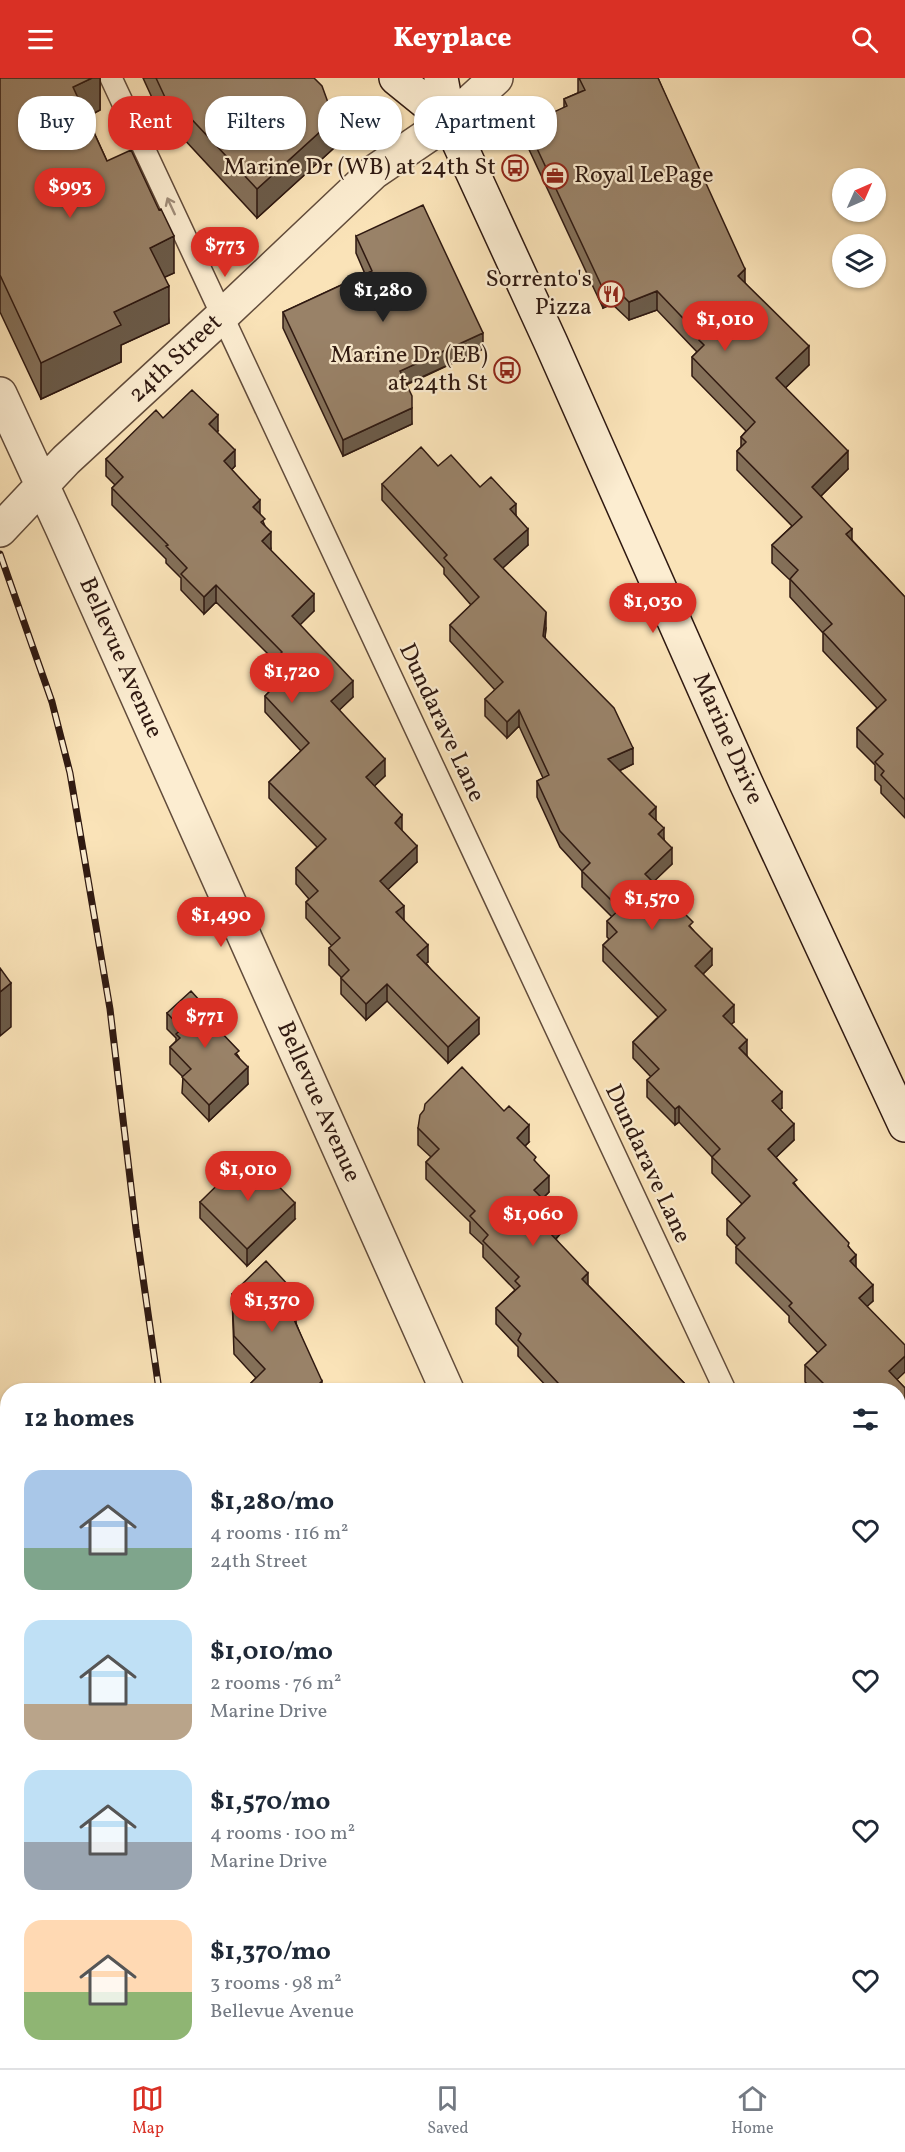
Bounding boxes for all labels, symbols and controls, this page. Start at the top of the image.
text: Keyplace [393,20,512,58]
icon: menu [24,23,57,56]
icon: search [848,23,881,56]
chip: Buy [18,96,96,150]
chip: Rent [108,96,193,150]
chip: Filters [205,96,306,150]
chip: New [318,96,402,150]
chip: Apartment [414,96,557,150]
place label: Marine Dr (WB) at 24th St [223,151,496,185]
bus stop icon: Marine Dr (WB) at 24th St [500,153,530,183]
place label: Royal LePage [574,159,714,193]
office icon: Royal LePage [540,161,570,191]
pin: $993 [34,168,106,219]
north arrow [832,168,886,222]
map controls [832,168,886,288]
text: $993 [48,173,92,201]
one-way arrow [164,198,176,216]
pin: $773 [189,227,261,278]
text: $773 [205,232,245,260]
button: layers [832,234,886,288]
place label: Sorrento's Pizza [485,263,592,325]
pin: $1,280 [334,272,432,323]
text: $1,280 [354,277,412,305]
restaurant icon: Sorrento's Pizza [596,279,626,309]
pin: $1,010 [676,301,774,352]
text: $1,010 [696,306,754,334]
street label: 24th Street [122,307,230,411]
place label: Marine Dr (EB) at 24th St [330,339,488,401]
bus stop icon: Marine Dr (EB) at 24th St [492,355,522,385]
street label: Bellevue Avenue [69,572,171,744]
pin: $1,030 [604,583,702,634]
text: $1,030 [623,588,683,616]
street label: Dundarave Lane [389,638,493,808]
pin: $1,720 [243,653,341,704]
text: $1,720 [264,658,320,686]
street label: Marine Drive [683,668,771,810]
pin: $1,570 [603,880,701,931]
text: $1,570 [624,885,680,913]
pin: $1,490 [172,897,270,948]
text: $1,490 [191,902,251,930]
pin: $771 [169,998,241,1049]
text: $771 [186,1003,224,1031]
street label: Bellevue Avenue [267,1016,369,1188]
street label: Dundarave Lane [595,1079,699,1249]
pin: $1,010 [199,1151,297,1202]
text: $1,010 [219,1156,277,1184]
pin: $1,060 [484,1196,582,1247]
text: $1,060 [503,1201,563,1229]
pin: $1,370 [223,1282,321,1333]
text: $1,370 [244,1287,300,1315]
text: 12 homes [24,1401,135,1437]
icon: filters [849,1403,882,1436]
text: $1,280/mo [210,1484,334,1520]
icon: home [72,1494,144,1566]
icon: heart [849,1514,882,1547]
text: 4 rooms · 116 m² [210,1520,349,1548]
text: 24th Street [210,1548,307,1576]
text: $1,010/mo [210,1634,333,1670]
icon: home [72,1644,144,1716]
icon: heart [849,1664,882,1697]
text: 2 rooms · 76 m² [210,1670,342,1698]
text: Marine Drive [210,1698,327,1726]
text: $1,570/mo [210,1784,330,1820]
icon: home [72,1794,144,1866]
icon: heart [849,1814,882,1847]
text: 4 rooms · 100 m² [210,1820,355,1848]
text: Marine Drive [210,1848,327,1876]
text: $1,370/mo [210,1934,331,1970]
icon: home [72,1944,144,2016]
icon: heart [849,1964,882,1997]
text: 3 rooms · 98 m² [210,1970,342,1998]
text: Bellevue Avenue [210,1998,354,2026]
tab: Map [131,2082,164,2140]
tab: Saved [427,2082,468,2140]
tab: Home [731,2082,774,2140]

